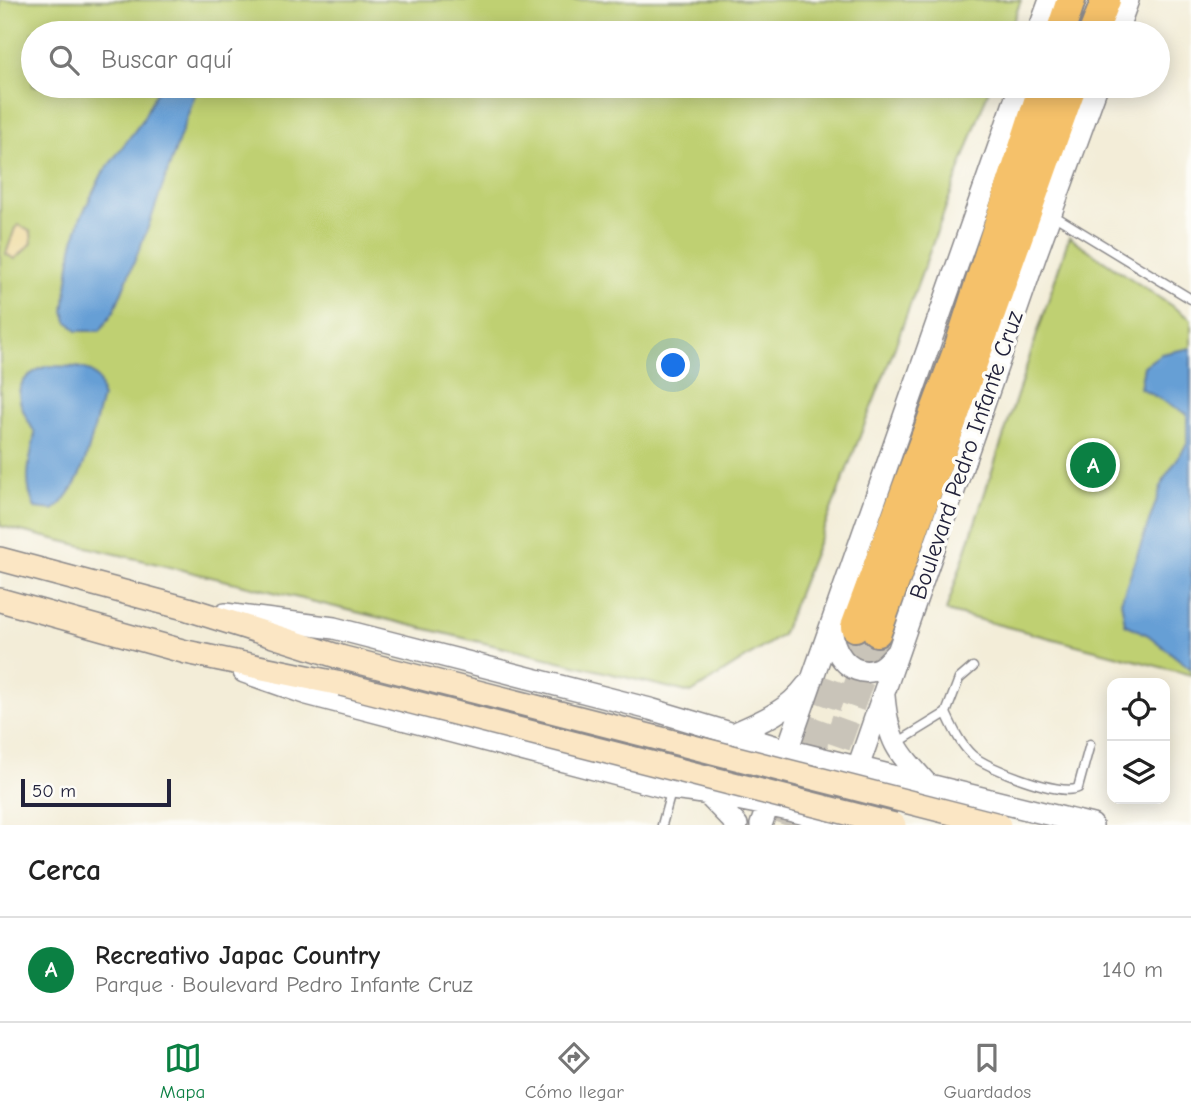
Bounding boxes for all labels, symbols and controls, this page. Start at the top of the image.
search box [21,21,1170,98]
icon: search [45,41,83,79]
text: Buscar aquí [101,45,232,75]
street label: Boulevard Pedro Infante Cruz [903,306,1029,603]
your location [656,348,690,382]
pin: A [1070,439,1116,491]
map controls [1107,678,1170,804]
button: locate [1107,678,1170,741]
button: layers [1107,741,1170,804]
scale bar [21,776,172,808]
text: 50 m [32,780,76,802]
text: Cerca [28,853,101,888]
text: Recreativo Japac Country [95,941,380,971]
text: A [45,956,57,983]
text: 140 m [1102,956,1163,983]
text: Parque · Boulevard Pedro Infante Cruz [95,971,473,998]
tab: Mapa [160,1039,205,1103]
tab: Cómo llegar [525,1039,624,1103]
tab: Guardados [943,1039,1031,1103]

